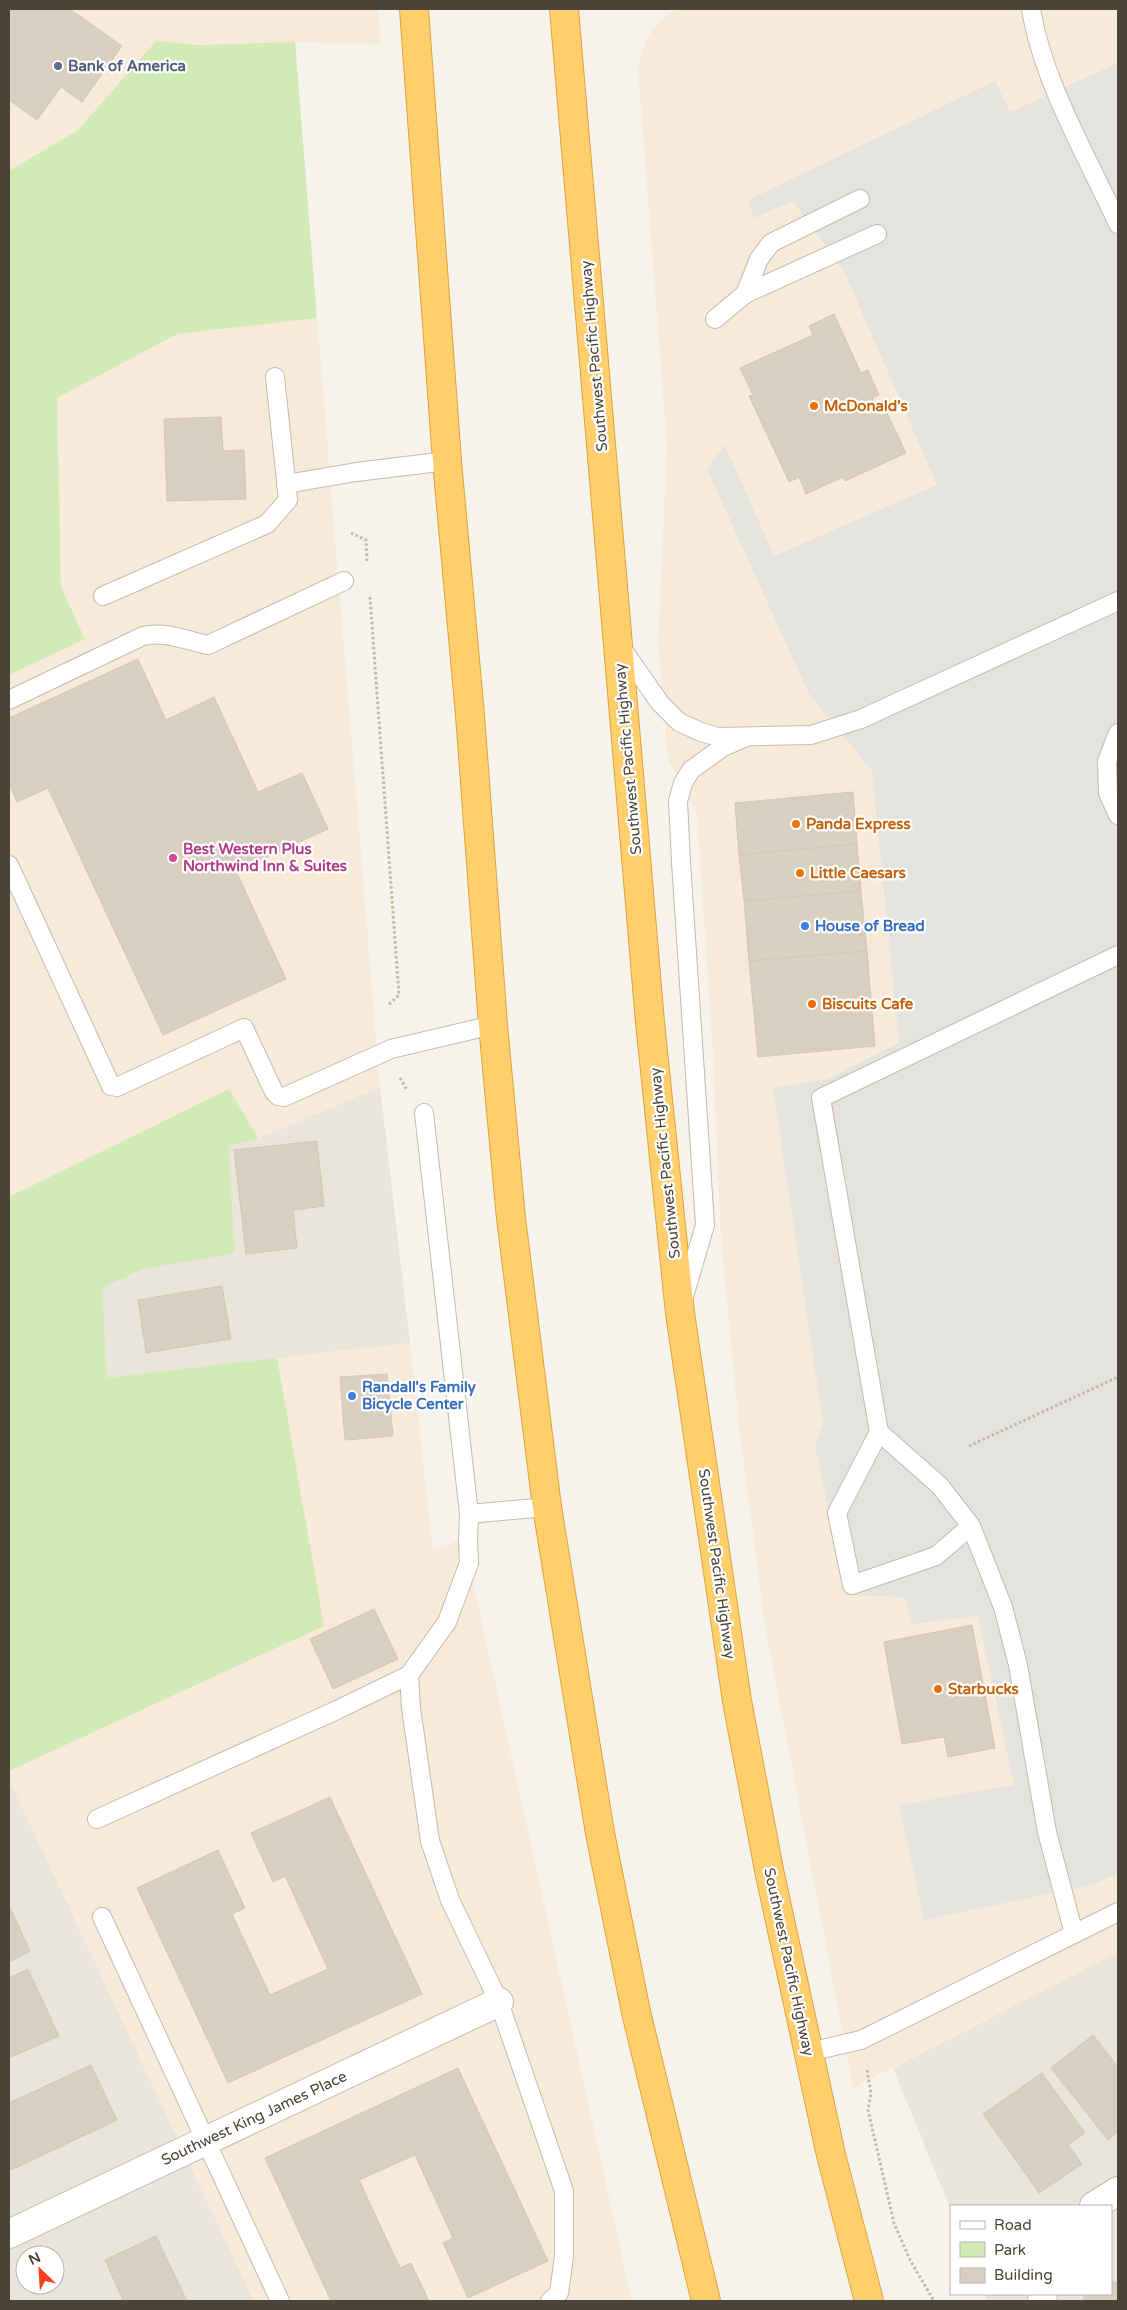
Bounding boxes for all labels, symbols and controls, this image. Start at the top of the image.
place label: Bank of America [68,57,186,75]
marker: Bank of America [52,60,64,72]
street label: Southwest Pacific Highway [577,260,611,452]
place label: McDonald's [824,397,908,415]
marker: McDonald's [808,400,820,412]
street label: Southwest Pacific Highway [611,663,645,855]
place label: Panda Express [806,815,911,834]
marker: Panda Express [790,818,802,830]
place label: Best Western Plus Northwind Inn & Suites [183,840,347,875]
marker: Best Western Plus Northwind Inn & Suites [167,852,179,864]
place label: Little Caesars [810,864,906,882]
marker: Little Caesars [794,867,806,879]
place label: House of Bread [815,917,925,935]
marker: House of Bread [799,920,811,932]
place label: Biscuits Cafe [822,995,914,1013]
marker: Biscuits Cafe [806,998,818,1010]
street label: Southwest Pacific Highway [646,1067,684,1259]
place label: Randall's Family Bicycle Center [362,1378,476,1414]
marker: Randall's Family Bicycle Center [346,1390,358,1402]
street label: Southwest Pacific Highway [695,1468,739,1660]
place label: Starbucks [948,1680,1019,1698]
marker: Starbucks [932,1683,944,1695]
street label: Southwest Pacific Highway [760,1866,818,2058]
street label: Southwest King James Place [158,2067,350,2169]
legend [950,2205,1112,2295]
text: Road [994,2216,1032,2234]
text: Park [994,2241,1026,2259]
north arrow [15,2245,65,2295]
text: N [26,2249,43,2269]
text: Building [994,2266,1053,2284]

